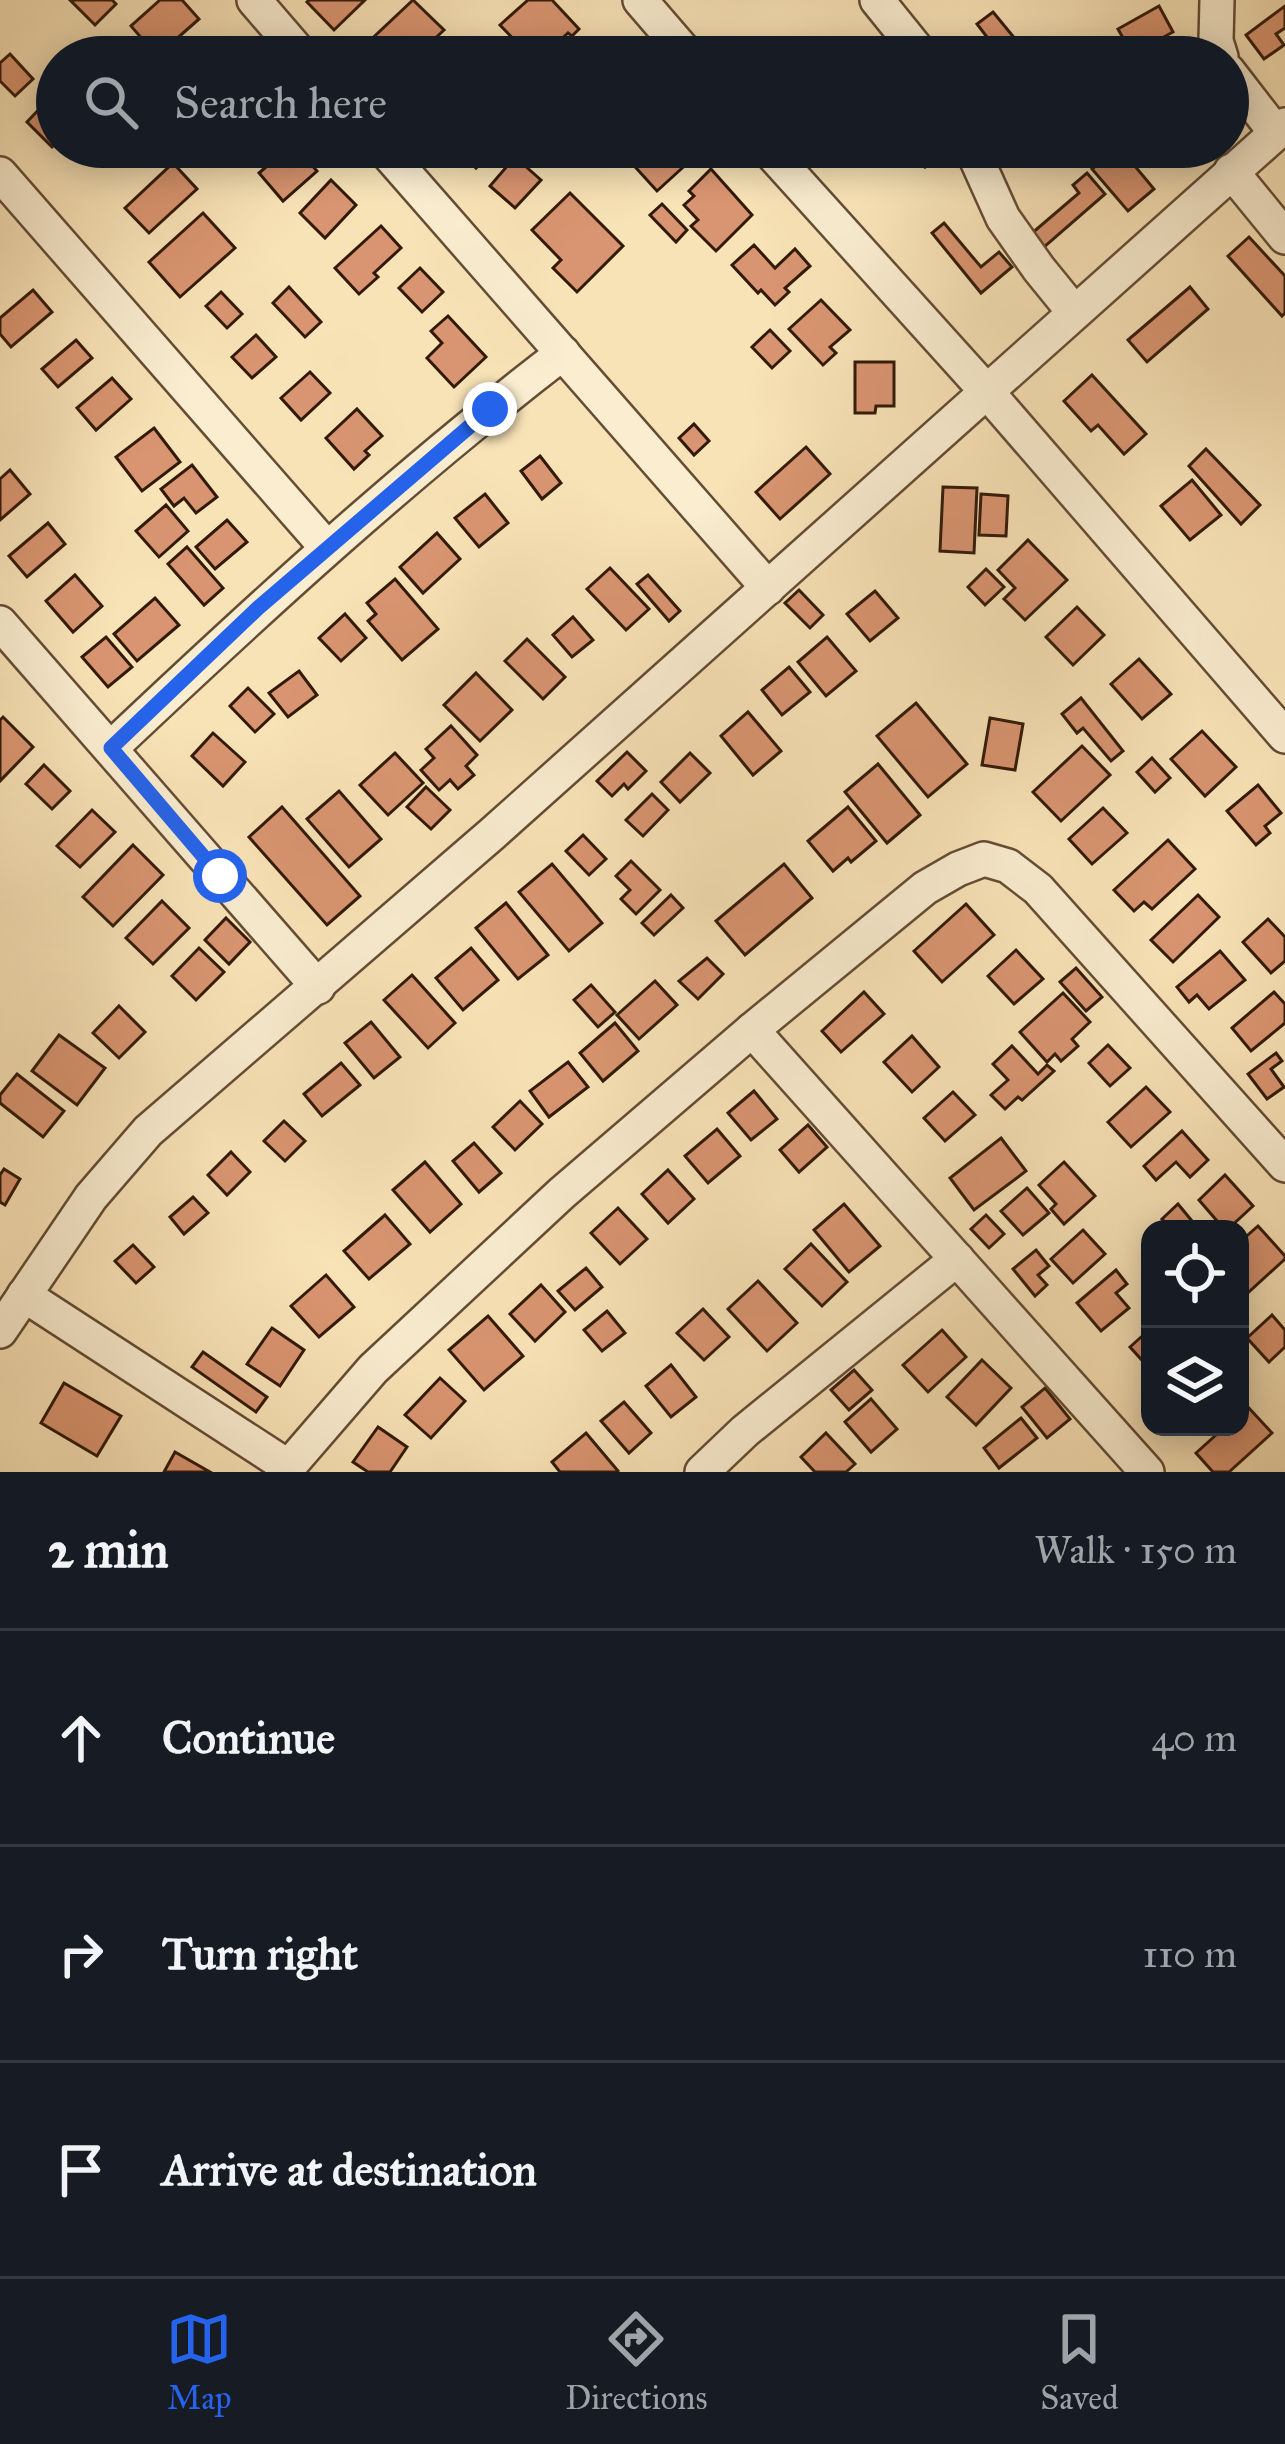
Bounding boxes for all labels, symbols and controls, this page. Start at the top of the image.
search box [36,36,1249,168]
icon: search [78,69,144,135]
text: Search here [174,75,387,130]
route end [463,382,517,436]
route start [193,849,247,903]
map controls [1141,1220,1249,1436]
button: locate [1141,1220,1249,1328]
button: layers [1141,1328,1249,1436]
text: 2 min [48,1519,169,1581]
text: Walk · 150 m [1034,1526,1237,1574]
icon: ahead [48,1705,114,1771]
text: Continue [162,1710,335,1765]
text: 40 m [1151,1714,1237,1762]
icon: right [48,1921,114,1987]
text: Turn right [162,1926,358,1981]
text: 110 m [1142,1930,1237,1978]
icon: arrive [48,2137,114,2203]
text: Arrive at destination [162,2142,537,2197]
tab: Map [166,2306,232,2418]
tab: Directions [565,2306,707,2418]
tab: Saved [1040,2306,1119,2418]

